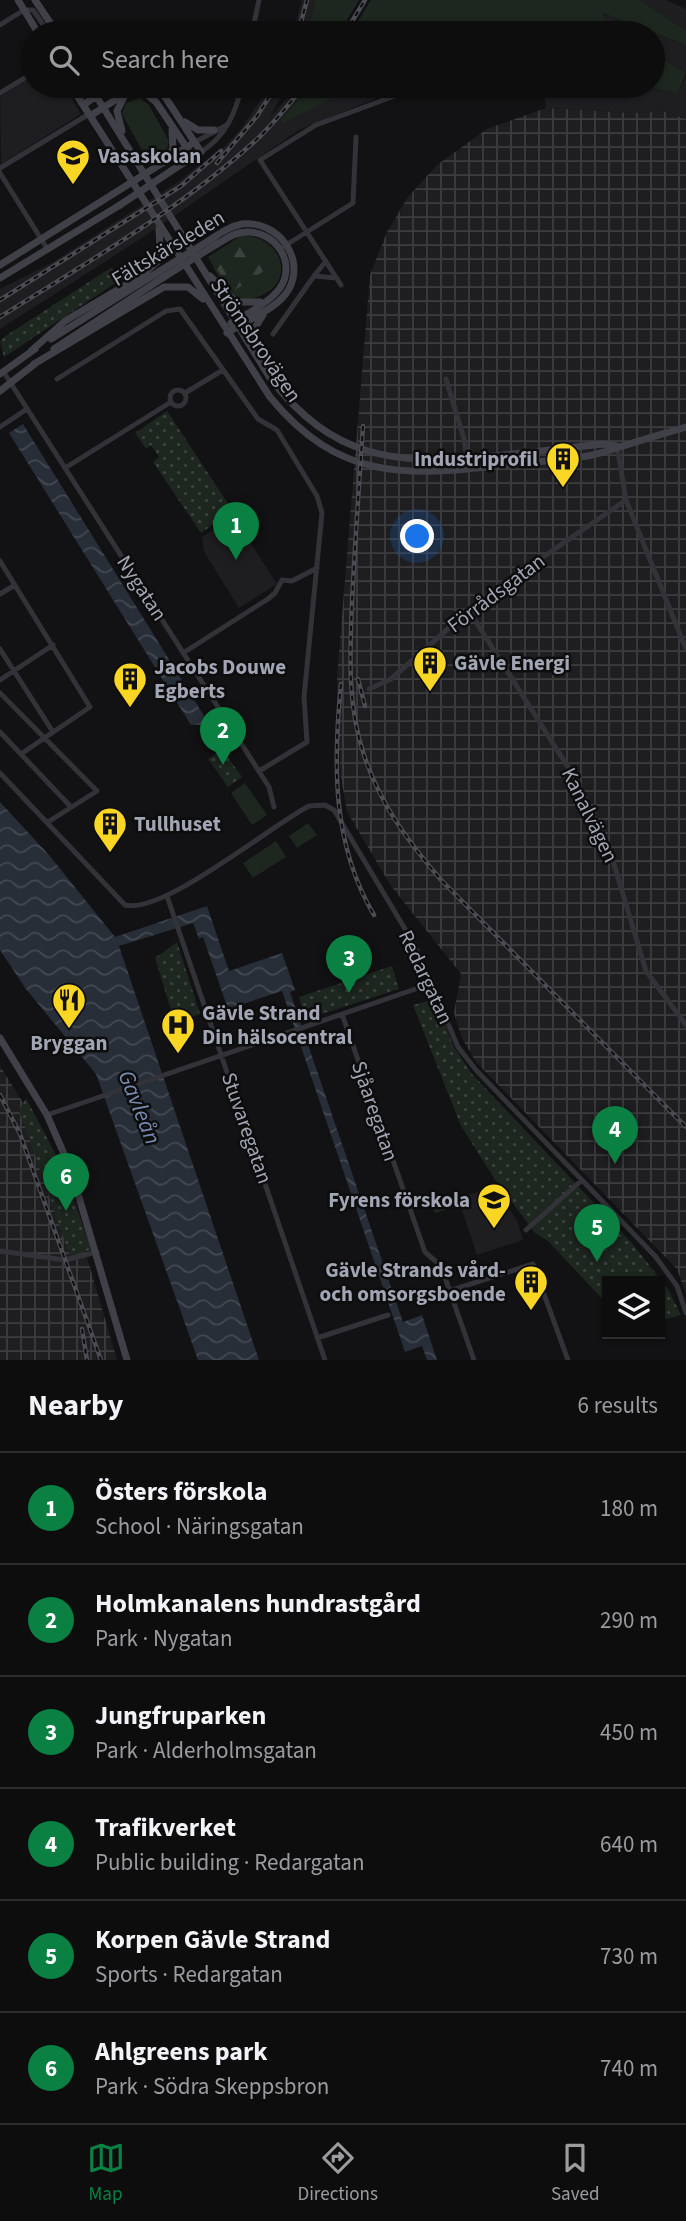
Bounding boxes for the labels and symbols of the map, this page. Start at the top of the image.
school or university icon: Vasaskolan [54,137,92,186]
place label: Vasaskolan [97,141,201,171]
street label: Fältskärsleden [106,202,230,294]
street label: Strömsbrovägen [203,272,309,408]
building icon: Industriprofil [544,440,582,489]
place label: Industriprofil [414,444,538,474]
pin: 1 [213,502,259,560]
your location [400,519,434,553]
street label: Förrådsgatan [441,546,551,640]
street label: Nygatan [110,549,174,627]
building icon: Gävle Energi [411,644,449,693]
place label: Gävle Energi [454,648,570,678]
place label: Jacobs Douwe Egberts [154,652,286,706]
building icon: Jacobs Douwe Egberts [111,660,149,709]
pin: 2 [200,707,246,765]
street label: Kanalvägen [554,762,626,868]
building icon: Tullhuset [91,805,129,854]
place label: Tullhuset [134,809,221,839]
street label: Redargatan [391,925,461,1029]
pin: 3 [326,935,372,993]
restaurant icon: Bryggan [50,981,88,1030]
place label: Gävle Strand Din hälsocentral [202,998,352,1052]
hospital icon: Gävle Strand Din hälsocentral [159,1006,197,1055]
place label: Bryggan [30,1028,108,1058]
street label: Sjåaregatan [344,1057,406,1165]
water label: Gavleån [110,1065,169,1149]
street label: Stuvaregatan [214,1068,280,1188]
pin: 4 [592,1106,638,1164]
pin: 6 [43,1153,89,1211]
school or university icon: Fyrens förskola [475,1181,513,1230]
place label: Fyrens förskola [328,1185,470,1215]
pin: 5 [574,1204,620,1262]
place label: Gävle Strands vård- och omsorgsboende [320,1255,506,1309]
building icon: Gävle Strands vård- och omsorgsboende [512,1263,550,1312]

